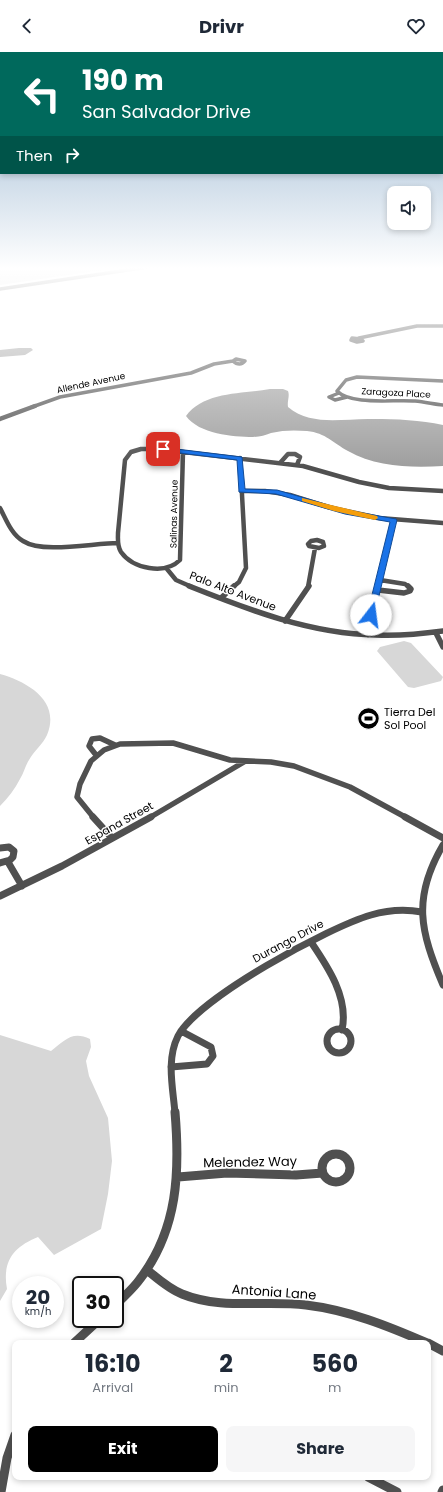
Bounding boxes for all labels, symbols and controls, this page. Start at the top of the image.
text: Drivr [199,14,244,39]
icon: back [16,15,38,37]
icon: heart [405,15,427,37]
text: 190 m [82,61,164,100]
icon: left [16,68,68,120]
text: San Salvador Drive [82,99,251,124]
icon: right [61,144,83,166]
text: Then [16,145,53,166]
map controls [387,186,431,230]
button: sound [387,186,431,230]
street label: Allende Avenue [56,370,127,396]
street label: Zaragoza Place [361,385,431,401]
pin [146,432,180,466]
icon: arrive [152,438,174,460]
street label: Salinas Avenue [167,479,181,548]
street label: Palo Alto Avenue [187,567,279,615]
position arrow [350,594,392,636]
place label: Tierra Del Sol Pool [384,704,435,733]
sports icon: Tierra Del Sol Pool [356,705,382,731]
street label: Espana Street [82,798,156,848]
street label: Durango Drive [250,915,327,966]
street label: Melendez Way [203,1152,298,1172]
speed limit sign: 30 [72,1276,124,1328]
street label: Antonia Lane [231,1280,317,1304]
text: 20 [26,1283,50,1311]
text: km/h [25,1304,51,1319]
text: 16:10 [85,1347,141,1380]
text: 2 [219,1347,233,1380]
text: 560 [312,1347,358,1380]
text: Arrival [92,1378,133,1397]
text: min [214,1378,239,1397]
text: m [328,1378,341,1397]
button: Exit [28,1426,218,1472]
button: Share [226,1426,415,1472]

